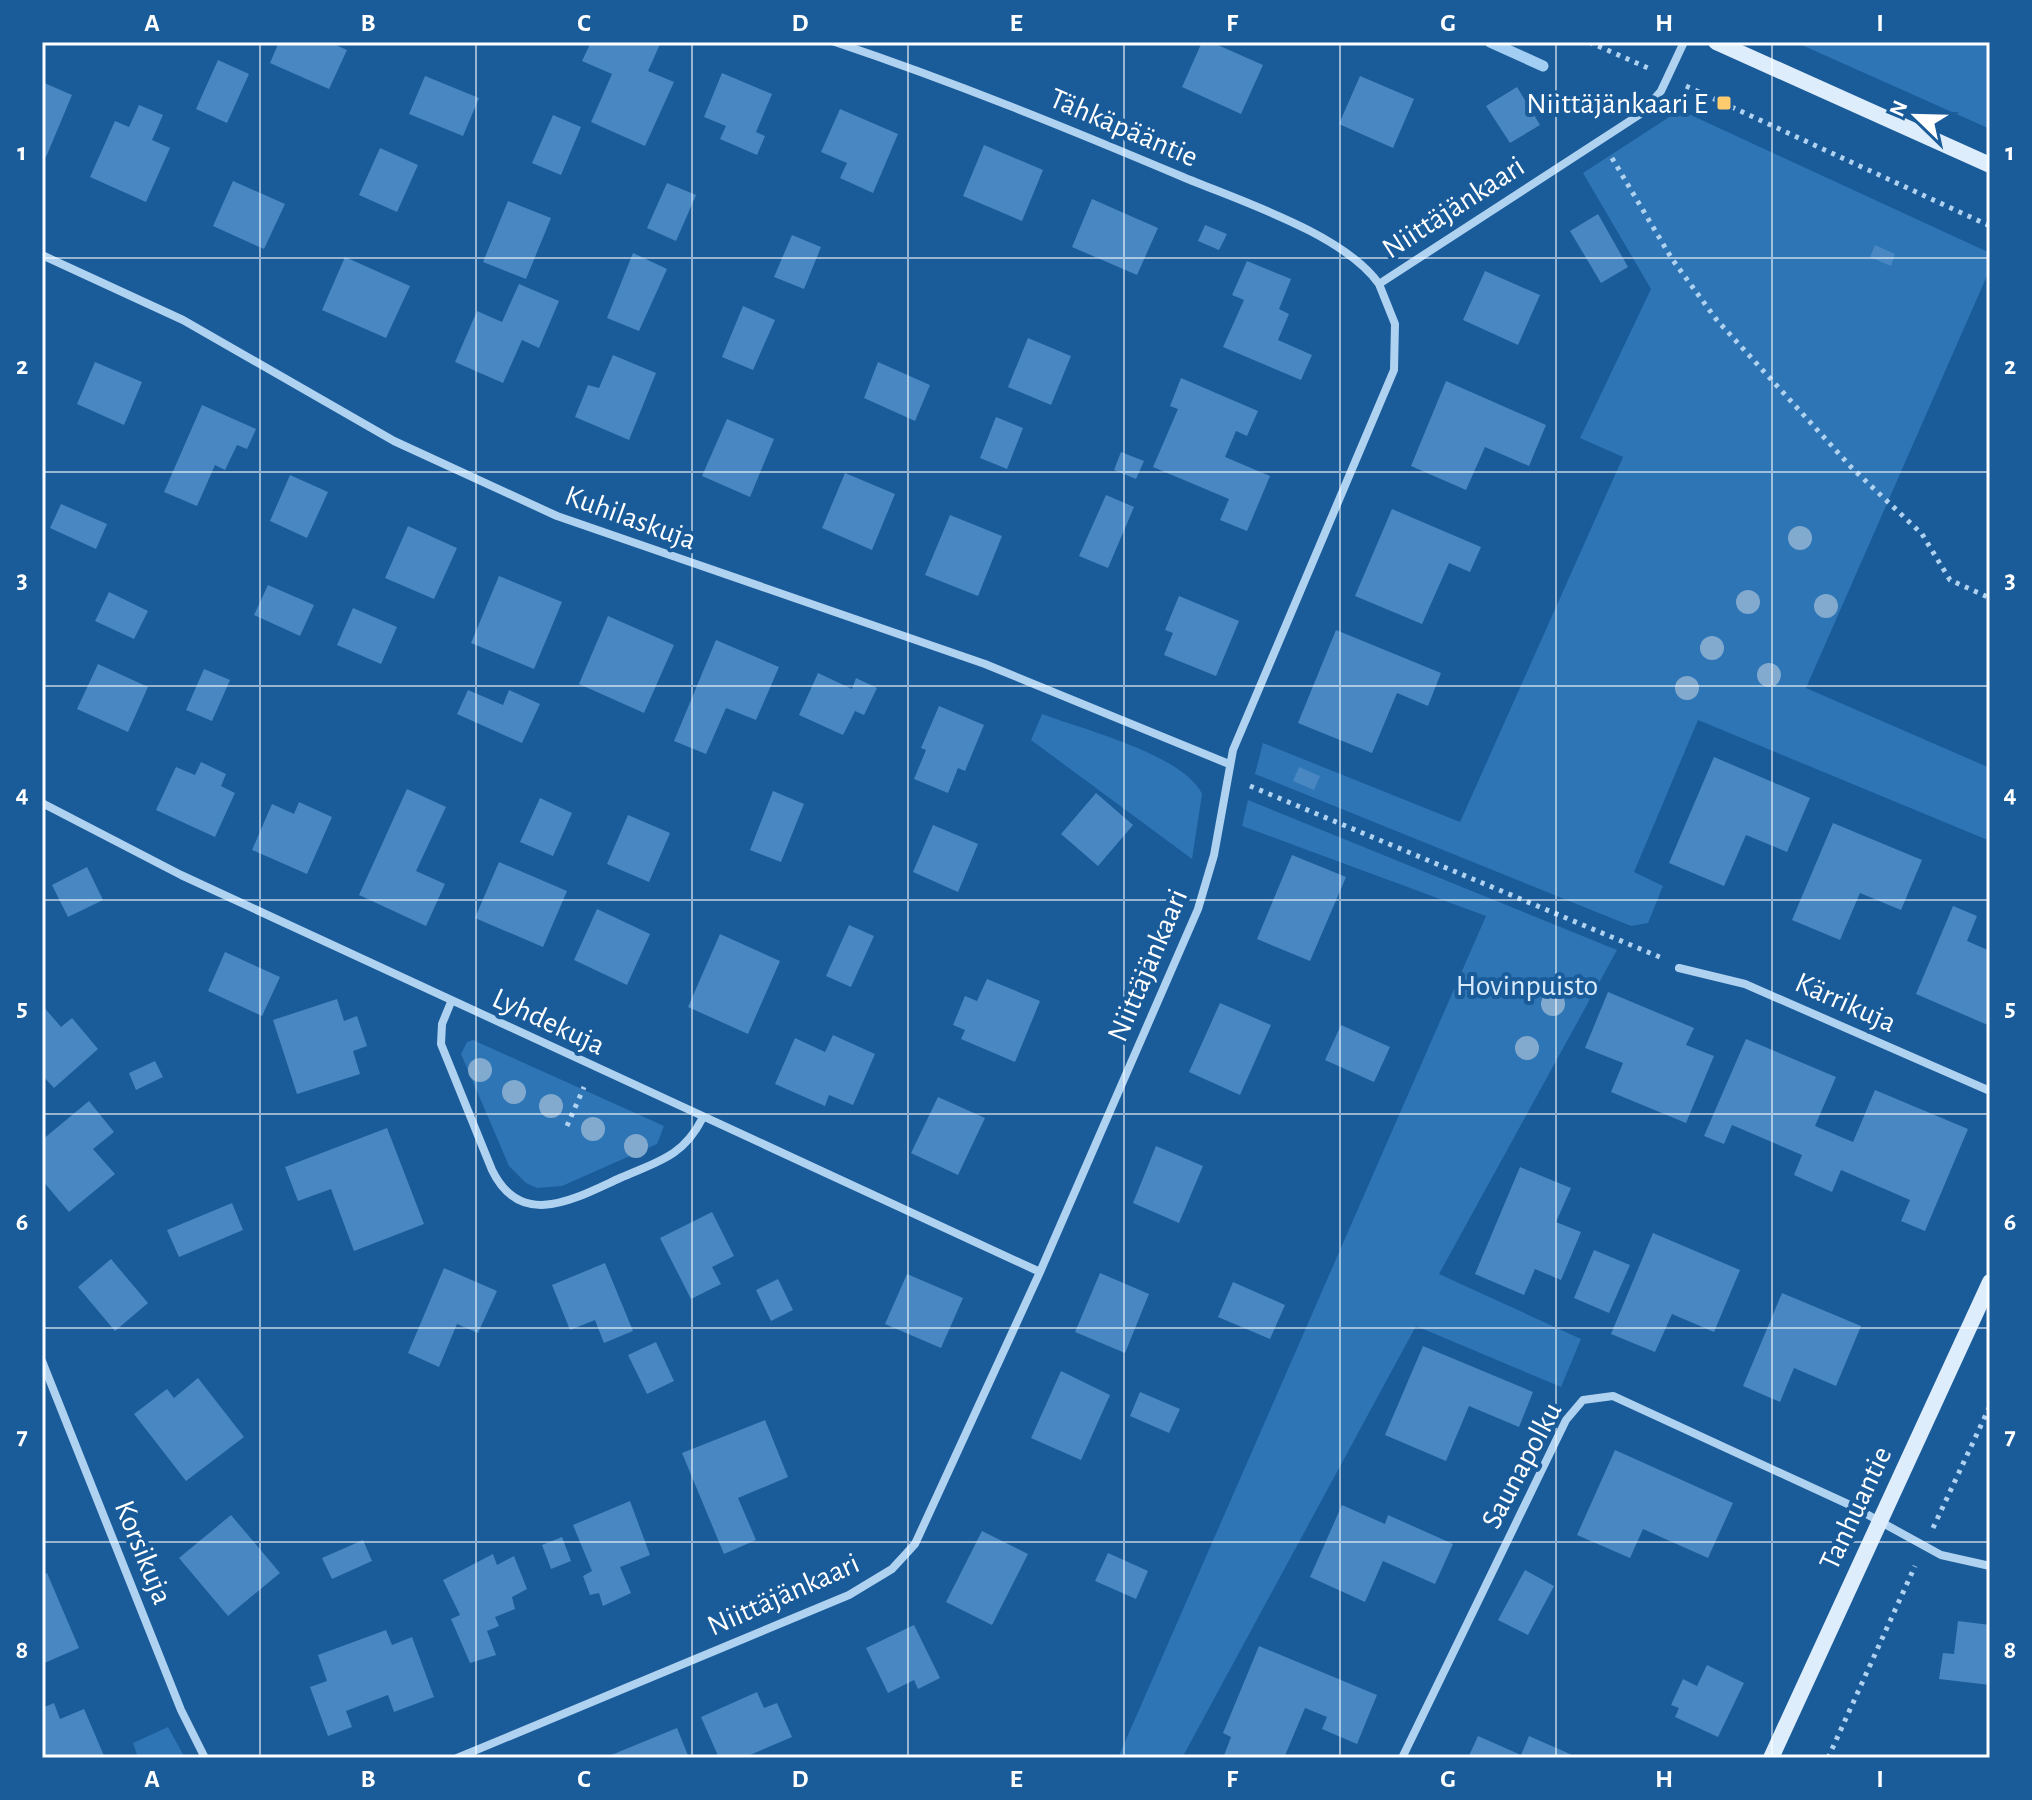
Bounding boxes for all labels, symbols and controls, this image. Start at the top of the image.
text: A [144,10,160,36]
text: B [360,10,376,36]
text: C [577,10,591,36]
text: D [791,10,809,36]
text: E [1009,10,1023,36]
text: F [1226,10,1239,36]
text: G [1440,10,1456,36]
text: H [1655,10,1673,36]
text: I [1876,10,1884,36]
north arrow [1876,76,1956,156]
street label: Tähkäpääntie [1045,83,1202,173]
place label: Niittäjänkaari E [1526,89,1708,119]
marker: Niittäjänkaari E [1715,94,1733,112]
text: N [1885,97,1912,120]
text: 1 [17,139,27,165]
text: 1 [2005,139,2015,165]
street label: Niittäjänkaari [1377,151,1530,265]
text: 2 [16,353,28,379]
text: 2 [2004,353,2016,379]
street label: Kuhilaskuja [561,480,700,556]
text: 3 [16,567,28,593]
text: 3 [2004,567,2016,593]
text: 4 [15,781,29,807]
text: 4 [2003,781,2017,807]
street label: Niittäjänkaari [1102,885,1193,1046]
street label: Kärrikuja [1791,967,1901,1038]
park label: Hovinpuisto [1456,971,1598,1001]
street label: Lyhdekuja [488,983,609,1061]
text: 5 [16,995,28,1021]
text: 5 [2004,995,2016,1021]
text: 6 [16,1209,28,1235]
text: 6 [2004,1209,2016,1235]
street label: Saunapolku [1476,1397,1568,1534]
text: 7 [16,1423,28,1449]
text: 7 [2004,1423,2016,1449]
street label: Tanhuantie [1814,1442,1897,1575]
street label: Korsikuja [109,1496,177,1609]
street label: Niittäjänkaari [703,1548,864,1642]
text: 8 [16,1637,28,1663]
text: 8 [2004,1637,2016,1663]
text: A [144,1766,160,1792]
text: B [360,1766,376,1792]
text: C [577,1766,591,1792]
text: D [791,1766,809,1792]
text: E [1009,1766,1023,1792]
text: F [1226,1766,1239,1792]
text: G [1440,1766,1456,1792]
text: H [1655,1766,1673,1792]
text: I [1876,1766,1884,1792]

